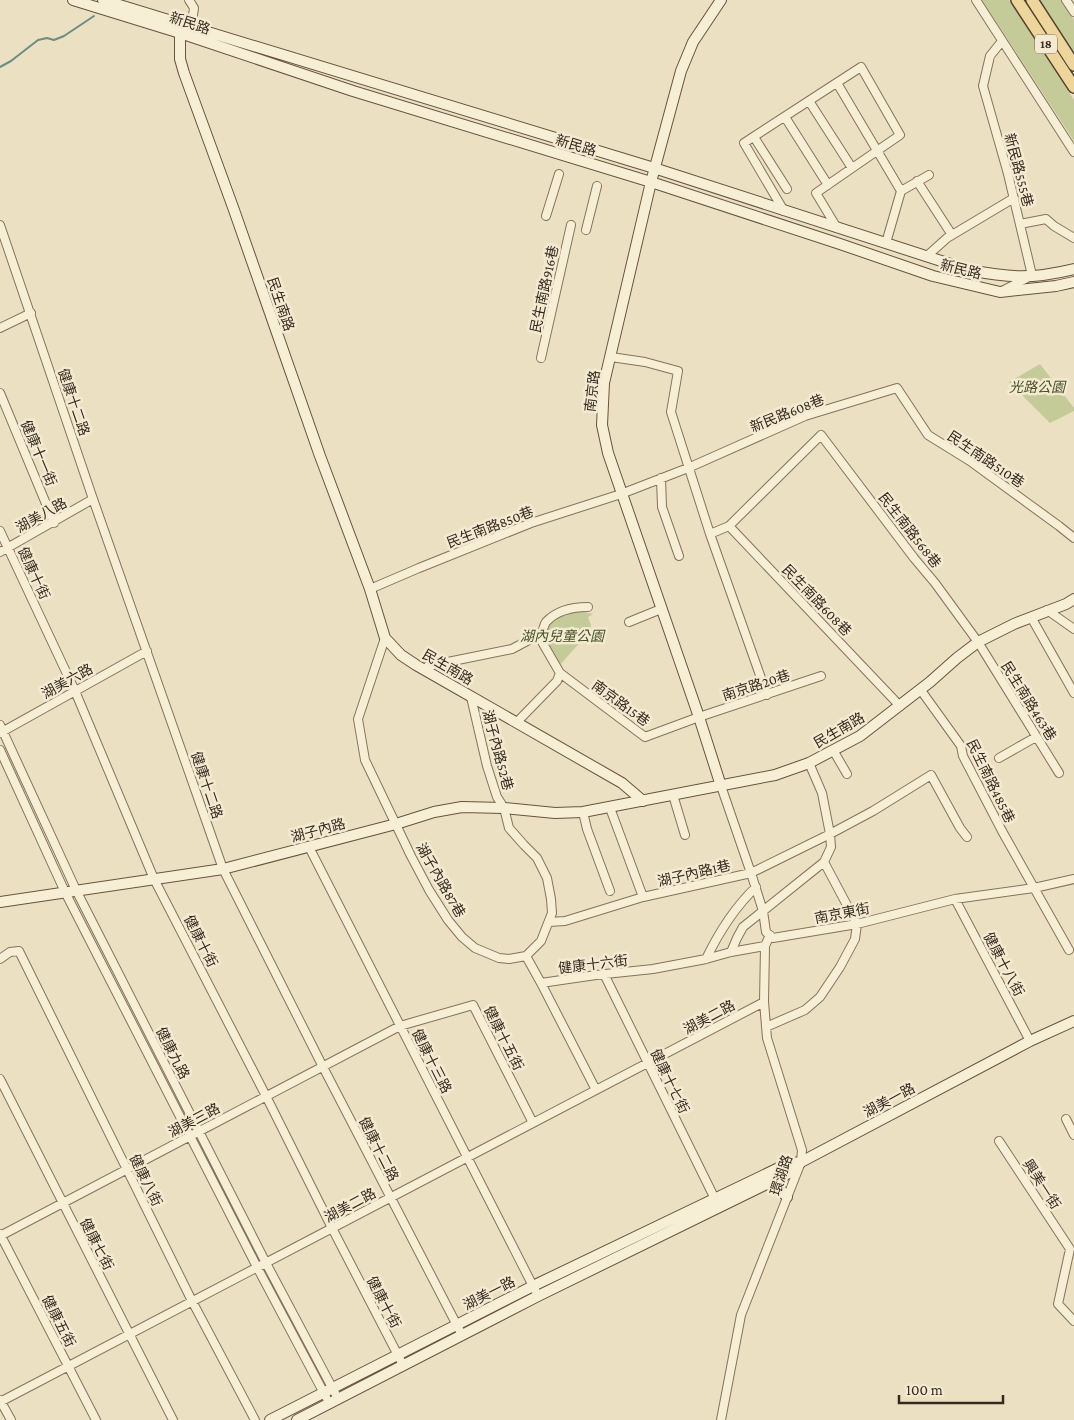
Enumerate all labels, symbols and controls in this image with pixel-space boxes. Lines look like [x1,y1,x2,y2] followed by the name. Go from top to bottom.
[168,9,212,37] street label: 新民路
[1035,34,1057,54] road number: 18
[554,131,598,159] street label: 新民路
[1001,131,1037,209] street label: 新民路555巷
[527,244,561,334] street label: 民生南路916巷
[939,256,983,282] street label: 新民路
[264,275,298,333] street label: 民生南路
[55,366,93,438] street label: 健康十二路
[582,369,602,413] street label: 南京路
[1009,379,1067,395] park label: 光路公園
[748,391,826,435] street label: 新民路608巷
[18,418,60,488] street label: 健康十一街
[945,427,1027,491] street label: 民生南路510巷
[876,489,944,571] street label: 民生南路568巷
[13,494,69,536] street label: 湖美八路
[444,503,536,551] street label: 民生南路850巷
[15,544,53,602] street label: 健康十街
[779,561,855,639] street label: 民生南路608巷
[520,628,606,644] park label: 湖內兒童公園
[420,646,476,688] street label: 民生南路
[998,658,1060,744] street label: 民生南路463巷
[39,660,95,702] street label: 湖美六路
[720,666,792,704] street label: 南京路20巷
[589,677,653,729] street label: 南京路15巷
[480,708,516,792] street label: 湖子內路52巷
[811,709,867,751] street label: 民生南路
[964,737,1018,825] street label: 民生南路485巷
[188,749,226,821] street label: 健康十二路
[289,815,347,845] street label: 湖子內路
[413,840,469,920] street label: 湖子內路87巷
[656,857,732,889] street label: 湖子內路1巷
[813,900,871,926] street label: 南京東街
[181,912,221,970] street label: 健康十街
[981,929,1027,999] street label: 健康十八街
[557,952,629,976] street label: 健康十六街
[681,997,737,1037] street label: 湖美二路
[481,1003,527,1073] street label: 健康十五街
[153,1024,193,1082] street label: 健康九路
[409,1026,455,1096] street label: 健康十三路
[647,1046,693,1116] street label: 健康十七街
[861,1080,917,1120] street label: 湖美一路
[166,1100,222,1140] street label: 湖美三路
[356,1114,402,1184] street label: 健康十二路
[127,1151,165,1209] street label: 健康八街
[767,1153,795,1197] street label: 環湖路
[1020,1156,1064,1212] street label: 興美一街
[322,1185,378,1225] street label: 湖美二路
[77,1215,117,1273] street label: 健康七街
[460,1273,518,1313] street label: 湖美一路
[364,1274,404,1330] street label: 健康十街
[39,1292,79,1350] street label: 健康五街
[899,1372,1003,1404] scale bar
[906,1382,943,1398] text: 100 m

